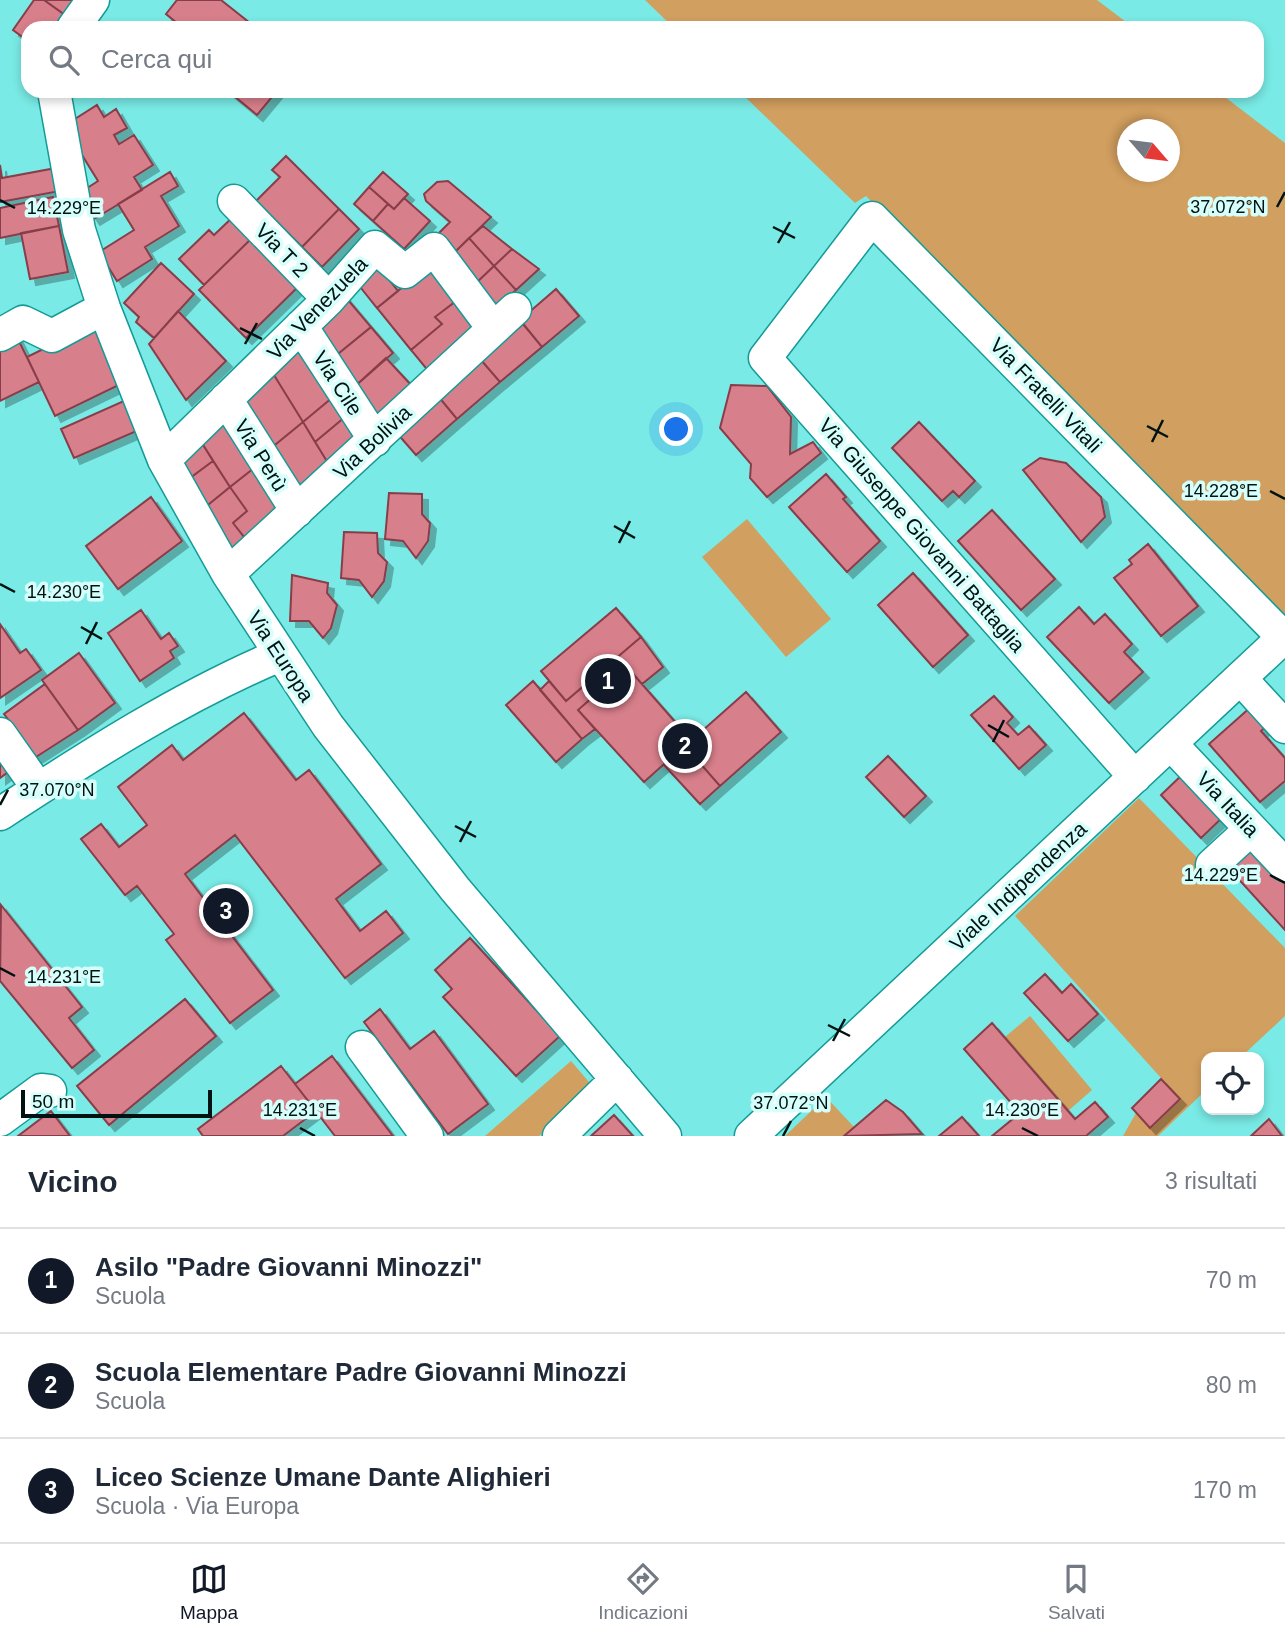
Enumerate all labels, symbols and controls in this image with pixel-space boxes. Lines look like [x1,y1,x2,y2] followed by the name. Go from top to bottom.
[21,21,1264,98] search box
[45,41,83,79] icon: search
[101,44,212,74] text: Cerca qui
[1117,119,1180,182] north arrow
[1190,197,1266,217] text: 37.072°N
[27,198,101,218] text: 14.229°E
[251,218,313,282] street label: Via T 2
[262,252,372,364] street label: Via Venezuela
[986,333,1106,457] street label: Via Fratelli Vitali
[309,347,367,419] street label: Via Cile
[328,400,416,484] street label: Via Bolivia
[659,412,693,446] your location
[814,414,1030,657] street label: Via Giuseppe Giovanni Battaglia
[230,415,292,495] street label: Via Perù
[1184,481,1258,501] text: 14.228°E
[27,582,101,602] text: 14.230°E
[243,606,319,706] street label: Via Europa
[585,655,631,707] pin: 1
[662,720,708,772] pin: 2
[1192,767,1264,841] street label: Via Italia
[19,780,95,800] text: 37.070°N
[945,817,1091,955] street label: Viale Indipendenza
[1184,865,1258,885] text: 14.229°E
[203,885,249,937] pin: 3
[27,967,101,987] text: 14.231°E
[1201,1052,1264,1115] map controls
[1201,1052,1264,1115] button: locate
[21,1087,212,1119] scale bar
[32,1091,74,1112] text: 50 m
[753,1093,829,1113] text: 37.072°N
[263,1100,337,1120] text: 14.231°E
[985,1100,1059,1120] text: 14.230°E
[28,1165,117,1198] text: Vicino
[1165,1168,1257,1194] text: 3 risultati
[95,1252,482,1282] text: Asilo "Padre Giovanni Minozzi"
[45,1267,57,1293] text: 1
[1206,1267,1257,1293] text: 70 m
[95,1283,165,1309] text: Scuola
[95,1357,627,1387] text: Scuola Elementare Padre Giovanni Minozzi
[45,1372,57,1398] text: 2
[1206,1372,1257,1398] text: 80 m
[95,1388,165,1414] text: Scuola
[95,1462,551,1492] text: Liceo Scienze Umane Dante Alighieri
[45,1477,57,1503] text: 3
[1193,1477,1257,1503] text: 170 m
[95,1493,299,1519] text: Scuola · Via Europa
[180,1560,238,1624] tab: Mappa
[598,1560,688,1624] tab: Indicazioni
[1048,1560,1105,1624] tab: Salvati

